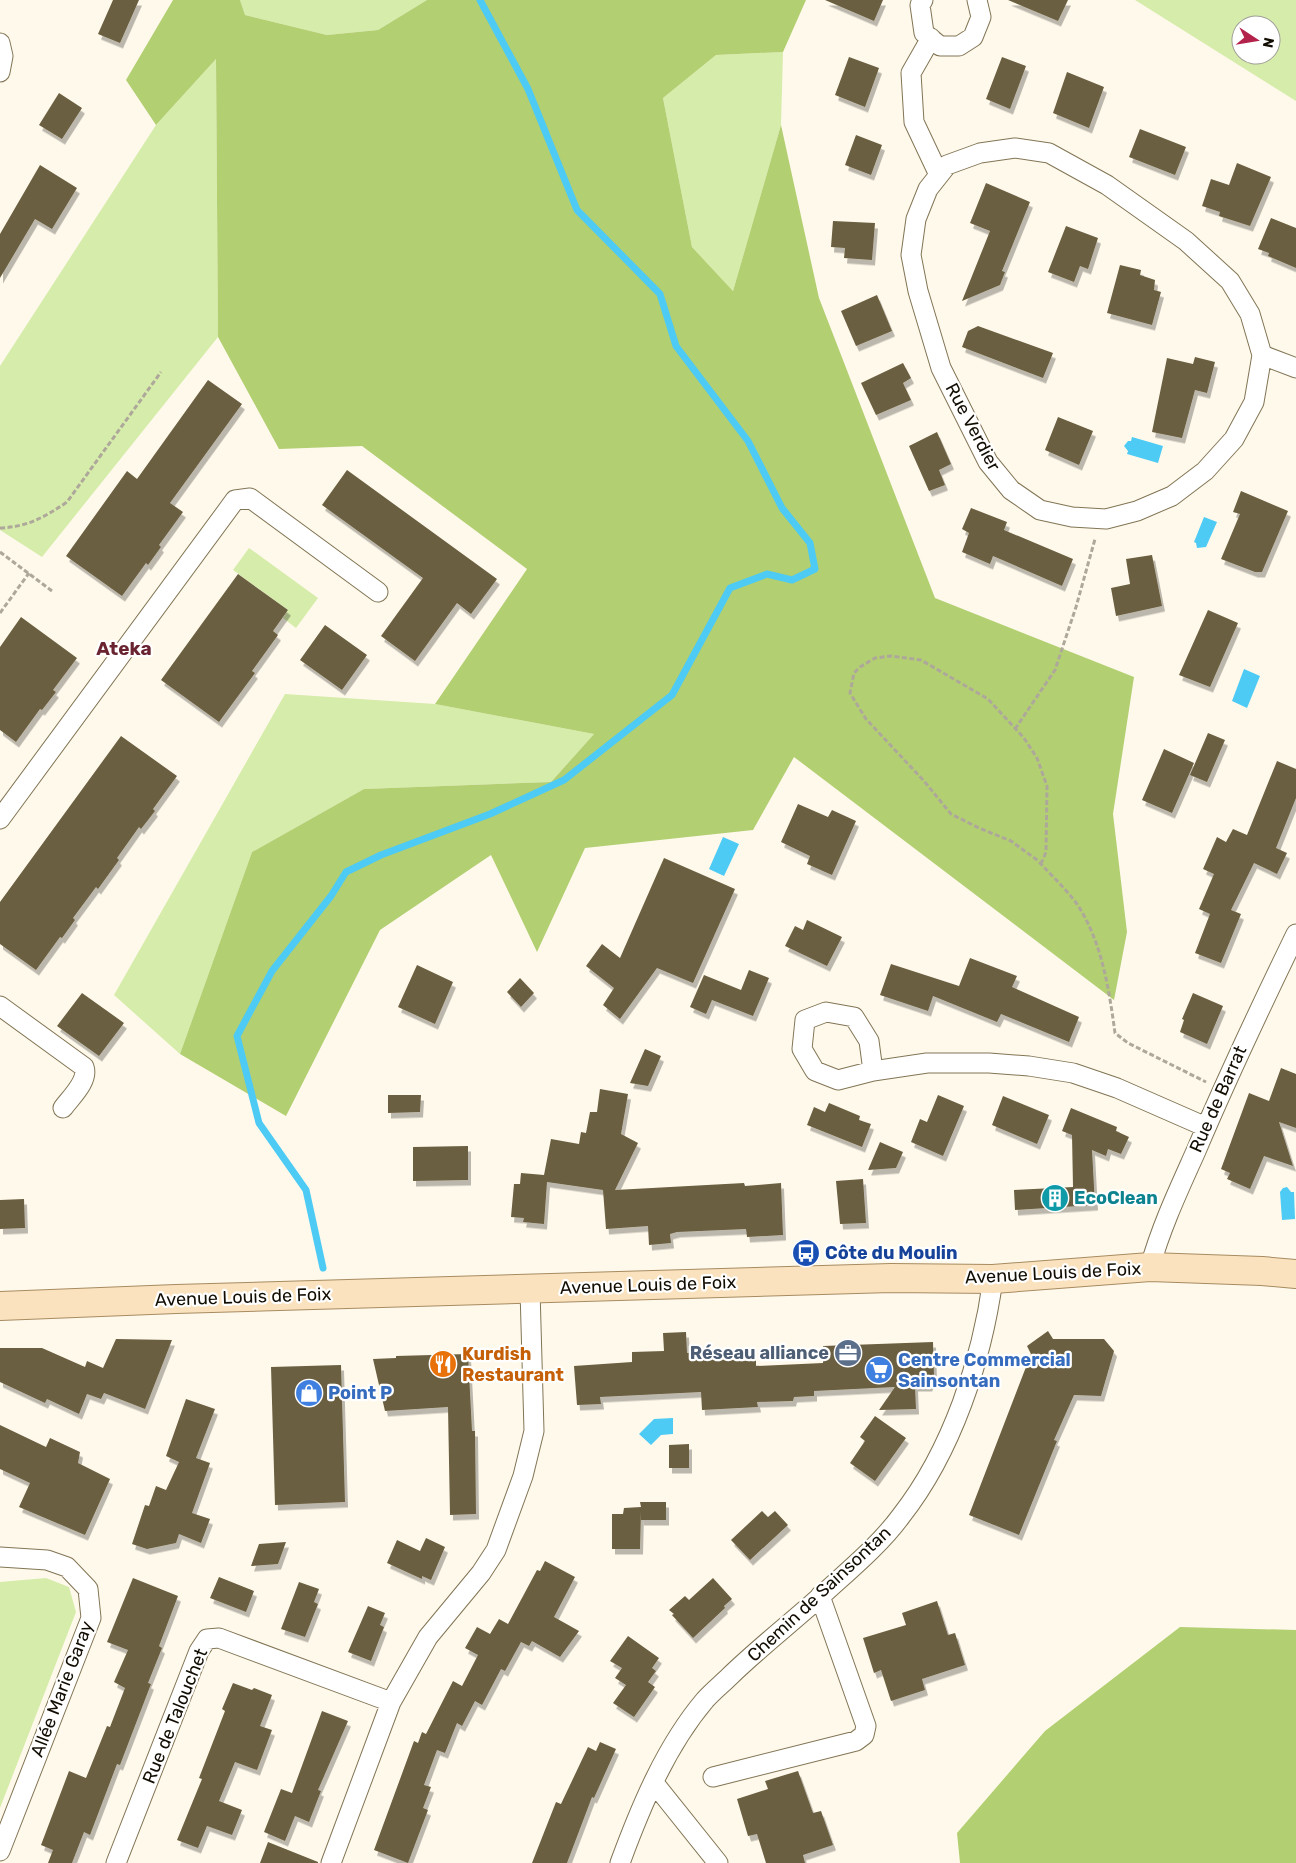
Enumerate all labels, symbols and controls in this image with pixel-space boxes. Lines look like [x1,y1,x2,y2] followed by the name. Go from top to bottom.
[1231,15,1281,65] north arrow
[1259,36,1278,49] text: N
[941,379,1005,475] street label: Rue Verdier
[96,637,152,660] district label: Ateka
[1185,1042,1251,1156] street label: Rue de Barrat
[1040,1183,1070,1213] building icon: EcoClean
[1074,1187,1158,1209] place label: EcoClean
[791,1238,821,1268] bus stop icon: Côte du Moulin
[825,1242,958,1264] place label: Côte du Moulin
[964,1257,1142,1289] street label: Avenue Louis de Foix
[559,1271,737,1299] street label: Avenue Louis de Foix
[154,1283,332,1311] street label: Avenue Louis de Foix
[833,1338,863,1368] office icon: Réseau alliance
[690,1342,829,1364] place label: Réseau alliance
[462,1343,564,1386] place label: Kurdish Restaurant
[428,1349,458,1379] restaurant icon: Kurdish Restaurant
[898,1349,1071,1392] place label: Centre Commercial Sainsontan
[864,1355,894,1385] supermarket icon: Centre Commercial Sainsontan
[294,1378,324,1408] shop icon: Point P
[328,1382,392,1404] place label: Point P
[743,1522,895,1666] street label: Chemin de Sainsontan
[26,1618,98,1760] street label: Allée Marie Garay
[138,1645,212,1787] street label: Rue de Talouchet

